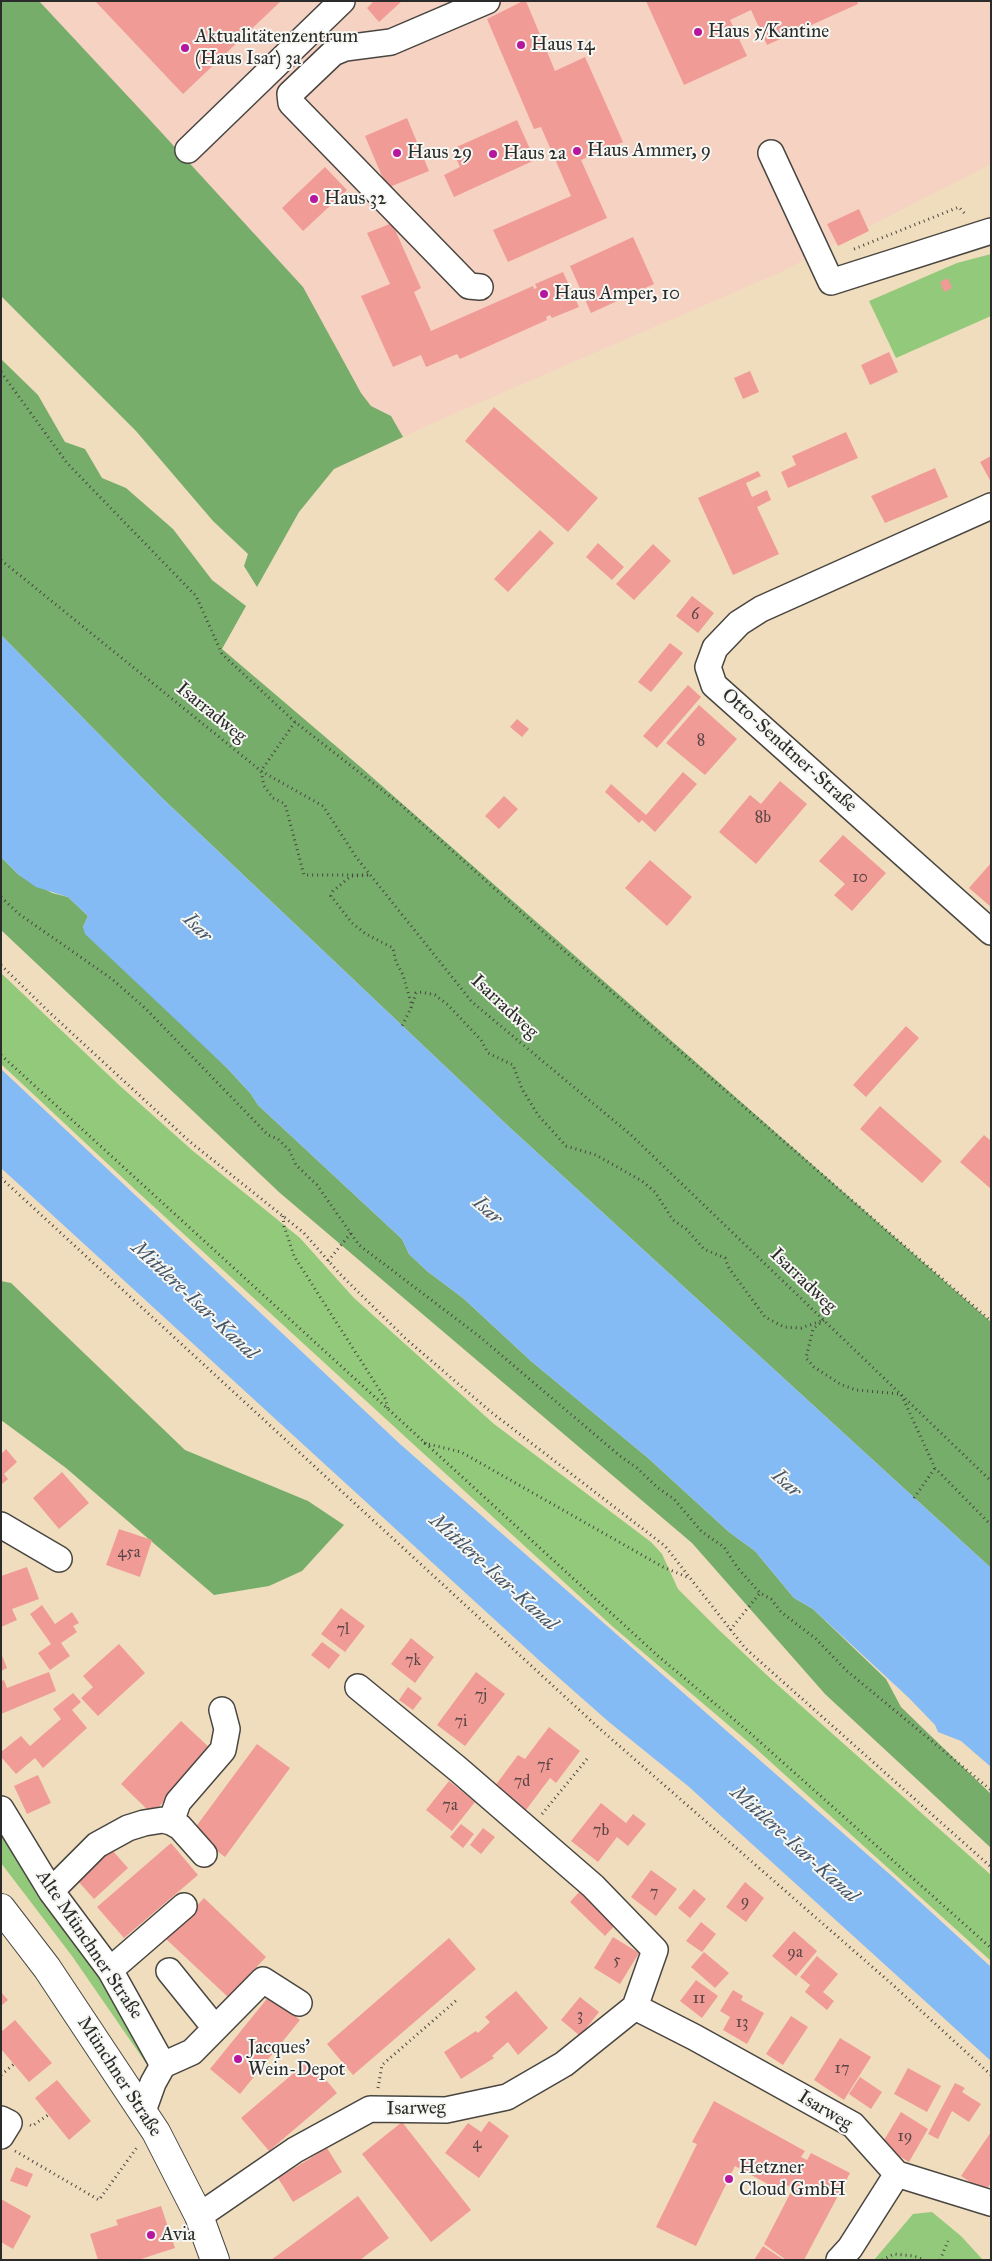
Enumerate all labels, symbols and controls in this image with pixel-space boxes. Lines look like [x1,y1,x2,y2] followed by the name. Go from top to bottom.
[708,21,829,43] place label: Haus 5/Kantine
[195,26,358,70] place label: Aktualitätenzentrum (Haus Isar) 3a
[692,26,704,38] marker: Haus 5/Kantine
[531,34,595,56] place label: Haus 14
[515,39,527,51] marker: Haus 14
[179,42,191,54] marker: Aktualitätenzentrum (Haus Isar) 3a
[587,140,711,162] place label: Haus Ammer, 9
[407,142,472,164] place label: Haus 29
[503,143,566,165] place label: Haus 2a
[571,145,583,157] marker: Haus Ammer, 9
[391,147,403,159] marker: Haus 29
[487,148,499,160] marker: Haus 2a
[324,188,387,210] place label: Haus 32
[308,193,320,205] marker: Haus 32
[554,283,680,305] place label: Haus Amper, 10
[538,288,550,300] marker: Haus Amper, 10
[691,605,699,625] house number: 6
[171,678,251,748] street label: Isarradweg
[717,684,861,818] street label: Otto-Sendtner-Straße
[697,731,705,751] house number: 8
[755,808,771,828] house number: 8b
[852,868,868,888] house number: 10
[177,908,217,948] water label: Isar
[466,970,542,1044] street label: Isarradweg
[467,1192,507,1230] water label: Isar
[126,1237,262,1365] water label: Mittlere-Isar-Kanal
[765,1244,841,1318] street label: Isarradweg
[766,1465,806,1503] water label: Isar
[424,1509,562,1637] water label: Mittlere-Isar-Kanal
[117,1543,141,1563] house number: 45a
[337,1620,349,1640] house number: 7l
[405,1651,421,1671] house number: 7k
[475,1686,487,1706] house number: 7j
[455,1712,467,1732] house number: 7i
[537,1756,551,1776] house number: 7f
[514,1772,530,1792] house number: 7d
[725,1781,863,1909] water label: Mittlere-Isar-Kanal
[442,1796,458,1816] house number: 7a
[593,1821,609,1841] house number: 7b
[31,1866,147,2024] street label: Alte Münchner Straße
[650,1883,658,1903] house number: 7
[741,1892,749,1912] house number: 9
[787,1943,803,1963] house number: 9a
[613,1951,621,1971] house number: 5
[693,1989,705,2009] house number: 11
[577,2006,583,2026] house number: 3
[72,2013,166,2141] street label: Münchner Straße
[736,2013,748,2033] house number: 13
[248,2037,345,2081] place label: Jacques' Wein-Depot
[232,2053,244,2065] marker: Jacques' Wein-Depot
[835,2059,849,2079] house number: 17
[794,2086,856,2136] street label: Isarweg
[386,2097,446,2121] street label: Isarweg
[898,2127,912,2147] house number: 19
[473,2134,481,2154] house number: 4
[739,2157,846,2201] place label: Hetzner Cloud GmbH
[723,2173,735,2185] marker: Hetzner Cloud GmbH
[161,2224,195,2246] place label: Avia
[145,2229,157,2241] marker: Avia

